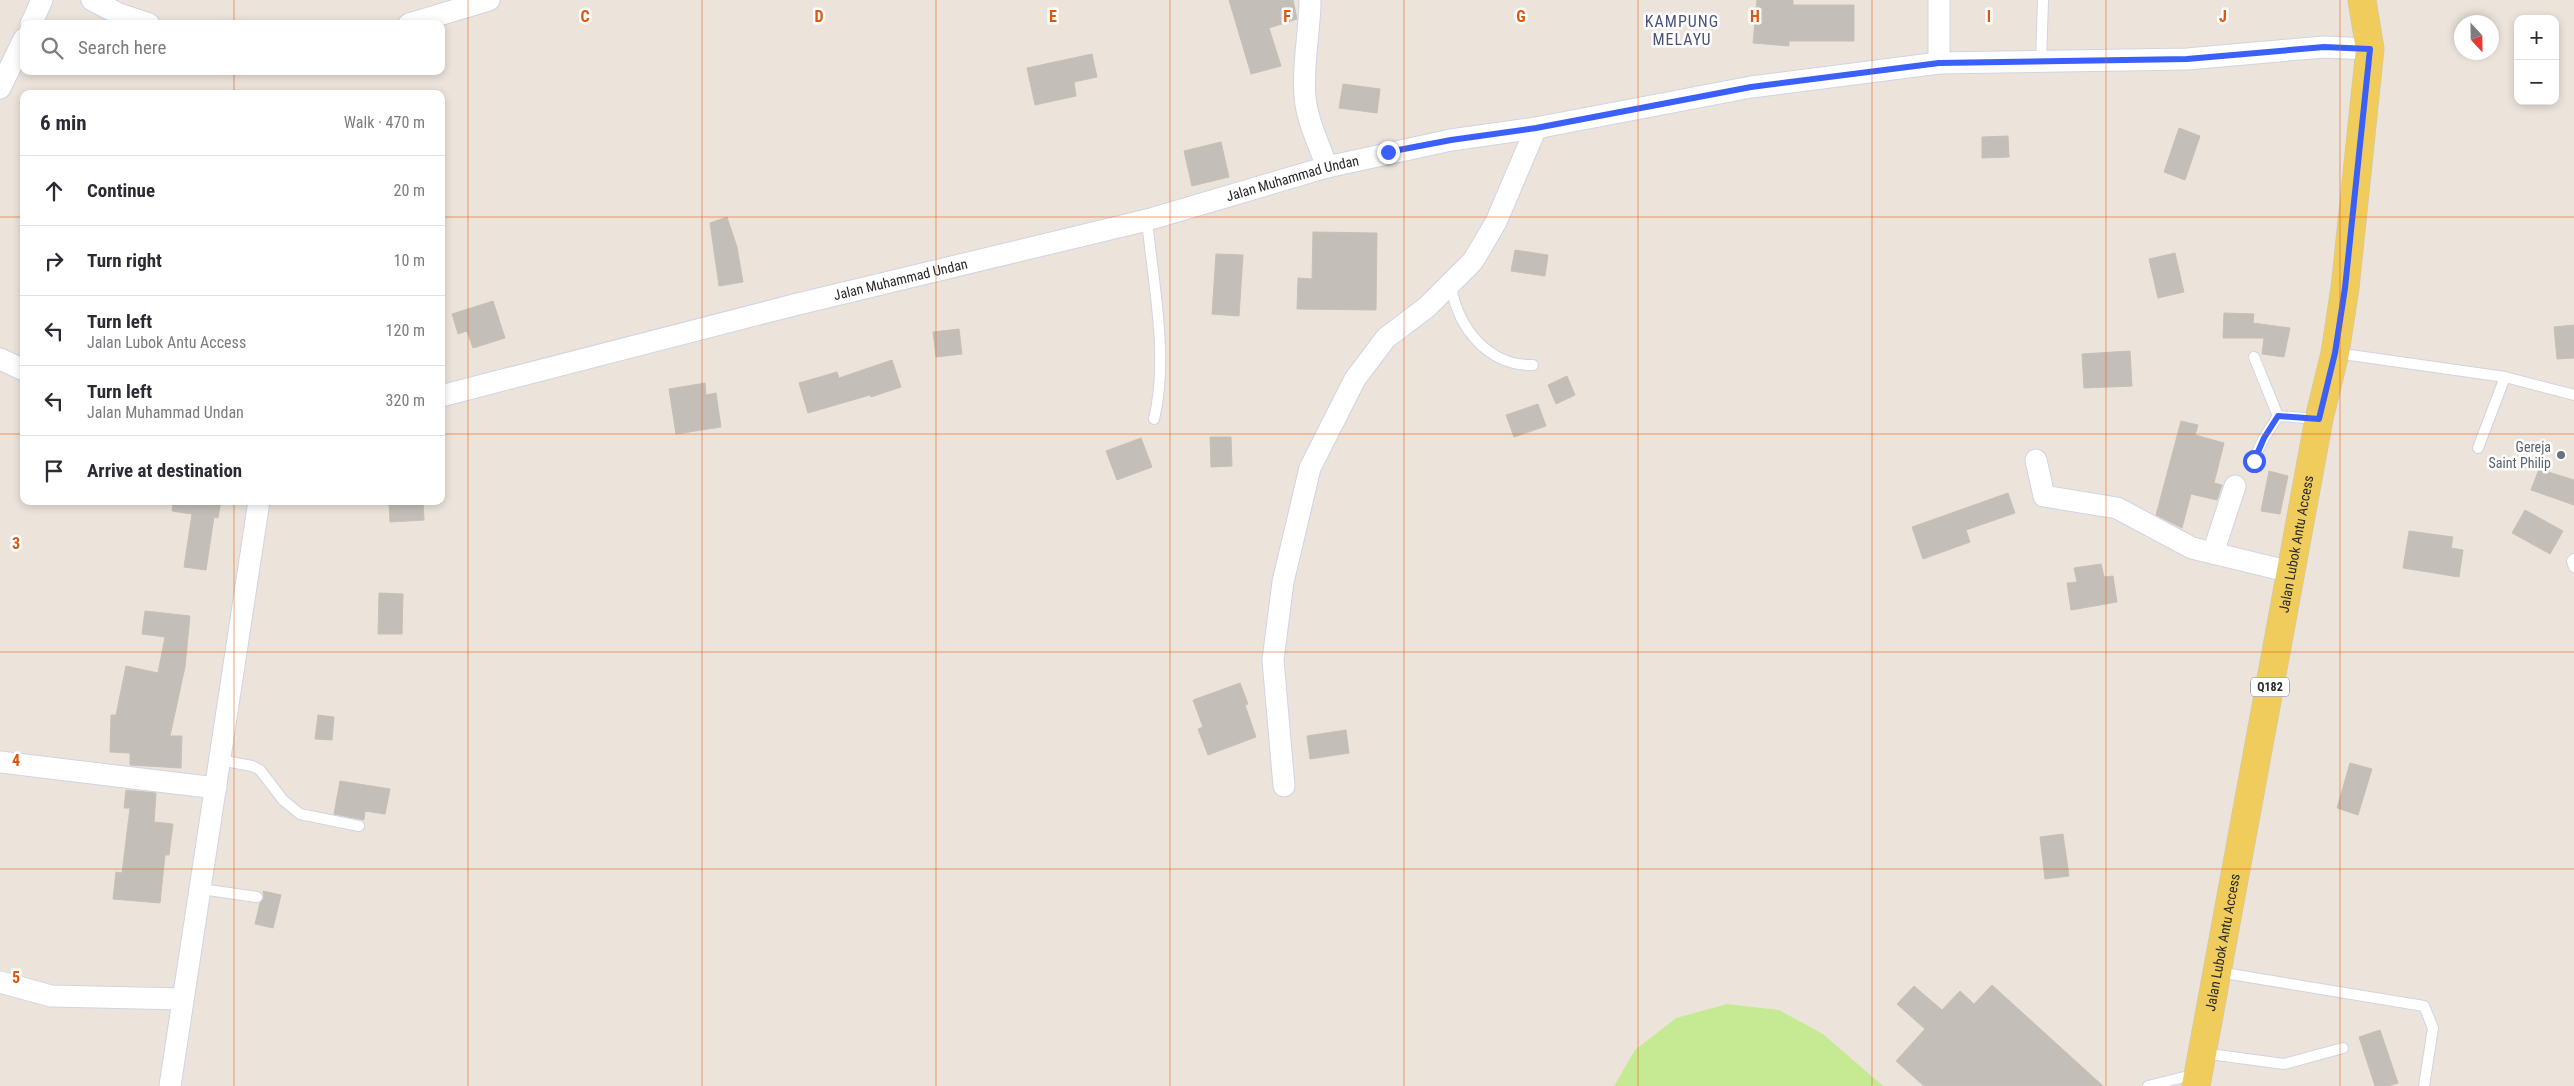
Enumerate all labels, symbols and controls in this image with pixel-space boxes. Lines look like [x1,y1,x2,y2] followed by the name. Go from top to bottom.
[580,7,590,26] text: C
[814,7,824,26] text: D
[1049,7,1057,26] text: E
[1283,7,1291,26] text: F
[1516,7,1526,26] text: G
[1750,7,1760,26] text: H
[1987,7,1991,26] text: I
[2219,7,2227,26] text: J
[1645,12,1719,49] district label: KAMPUNG MELAYU
[2454,15,2499,60] north arrow
[2514,15,2559,105] map controls
[2514,15,2559,60] button: +
[20,20,445,75] search box
[38,34,66,62] icon: search
[78,36,166,59] text: Search here
[2514,60,2559,105] button: −
[40,111,87,135] text: 6 min
[344,113,425,132] text: Walk · 470 m
[1377,141,1400,164] route end
[1224,152,1360,204] street label: Jalan Muhammad Undan
[40,177,68,205] icon: ahead
[87,179,155,202] text: Continue
[393,181,425,200] text: 20 m
[40,247,68,275] icon: right
[87,249,162,272] text: Turn right
[393,251,425,270] text: 10 m
[832,256,969,303] street label: Jalan Muhammad Undan
[87,310,152,333] text: Turn left
[40,317,68,345] icon: left
[386,321,425,340] text: 120 m
[87,333,246,352] text: Jalan Lubok Antu Access
[87,380,152,403] text: Turn left
[40,387,68,415] icon: left
[386,391,425,410] text: 320 m
[87,403,244,422] text: Jalan Muhammad Undan
[2489,439,2551,471] place label: Gereja Saint Philip
[2555,449,2567,461] marker: Gereja Saint Philip
[2243,450,2266,473] route start
[40,457,68,485] icon: arrive
[87,459,242,482] text: Arrive at destination
[2275,474,2316,614] street label: Jalan Lubok Antu Access
[12,534,20,553] text: 3
[2251,678,2289,696] road number: Q182
[12,751,20,770] text: 4
[2202,872,2243,1012] street label: Jalan Lubok Antu Access
[12,968,20,987] text: 5

